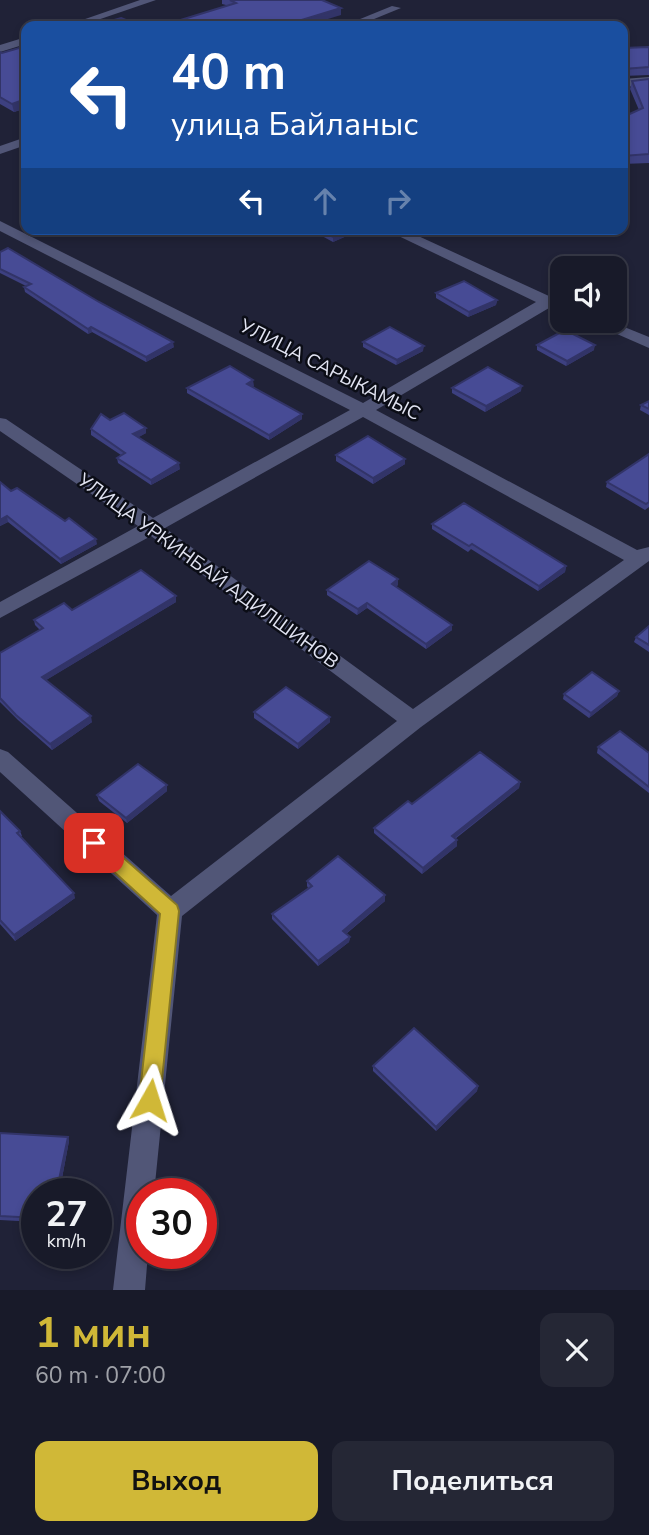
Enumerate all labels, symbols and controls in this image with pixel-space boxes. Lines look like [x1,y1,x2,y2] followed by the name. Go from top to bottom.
[171,39,286,106] text: 40 m
[56,49,147,140] icon: left
[171,103,418,146] text: улица Байланыс
[233,182,271,220] icon: left
[306,182,344,220] icon: ahead
[379,182,417,220] icon: right
[550,256,627,333] map controls
[550,256,627,333] button: sound
[234,313,425,427] street label: УЛИЦА САРЫКАМЫС
[71,467,344,675] street label: УЛИЦА УРКИНБАЙ АДИЛШИНОВ
[64,813,124,873] pin
[75,824,113,862] icon: arrive
[113,1063,187,1137] position arrow
[126,1178,217,1269] speed limit sign: 30
[45,1191,88,1238] text: 27
[47,1229,86,1253] text: km/h
[35,1305,151,1362] text: 1 мин
[540,1313,614,1387] button: close
[35,1360,166,1391] text: 60 m · 07:00
[35,1441,318,1521] button: Выход
[332,1441,614,1521] button: Поделиться

